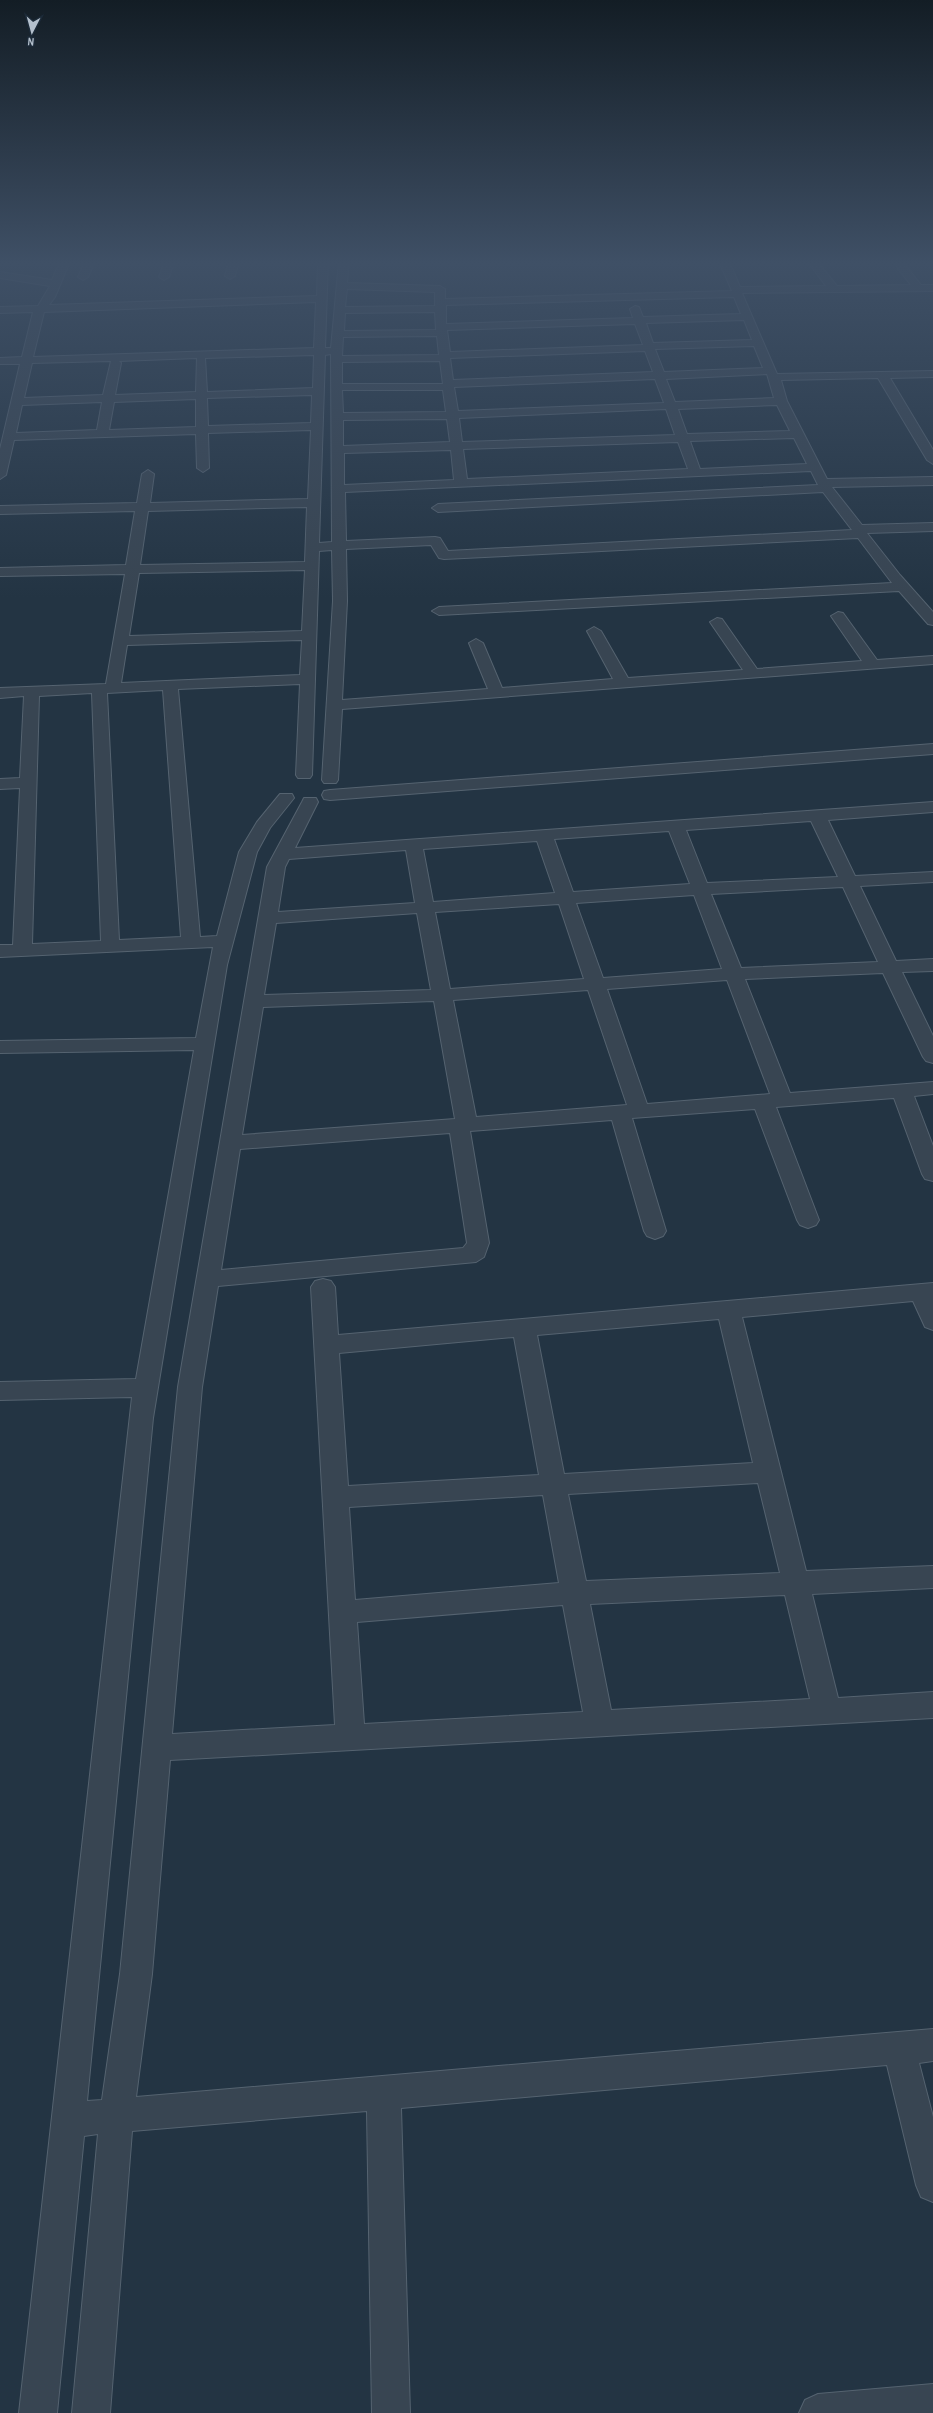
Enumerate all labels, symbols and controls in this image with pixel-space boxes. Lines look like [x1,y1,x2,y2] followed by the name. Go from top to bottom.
[12,12,52,52] north arrow
[27,35,35,49] text: N

